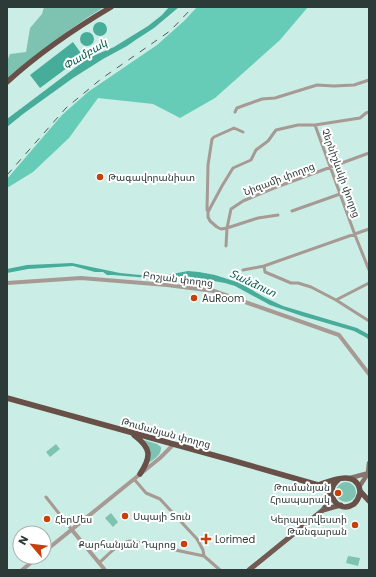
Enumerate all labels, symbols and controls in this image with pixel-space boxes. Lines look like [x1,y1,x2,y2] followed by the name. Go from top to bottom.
[60,34,110,73] water label: Փամբակ
[318,126,364,220] street label: Չերնիշևսկի փողոց
[241,159,317,199] street label: Նիզամի փողոց
[108,170,195,185] place label: Թագավորանիստ
[95,172,105,182] marker: Թագավորանիստ
[227,265,280,301] water label: Տանձուտ
[142,267,214,291] street label: Բոշյան փողոց
[202,291,244,306] place label: AuRoom
[189,293,199,303] marker: AuRoom
[120,414,212,452] street label: Թումանյան փողոց
[270,480,330,507] place label: Թումանյան Հրապարակ
[333,488,343,498] marker: Թումանյան Հրապարակ
[133,509,191,524] place label: Սպայի Տուն
[120,511,130,521] marker: Սպայի Տուն
[55,512,92,527] place label: ՀերՄես
[270,512,347,539] place label: Կերպարվեստի Թանգարան
[42,514,52,524] marker: ՀերՄես
[350,520,360,530] marker: Կերպարվեստի Թանգարան
[12,525,52,565] north arrow
[215,532,255,547] place label: Lorimed
[14,533,32,548] text: N
[200,533,212,545] marker: Lorimed
[79,537,176,552] place label: Քարհանյան Դպրոց
[179,539,189,549] marker: Քարհանյան Դպրոց

